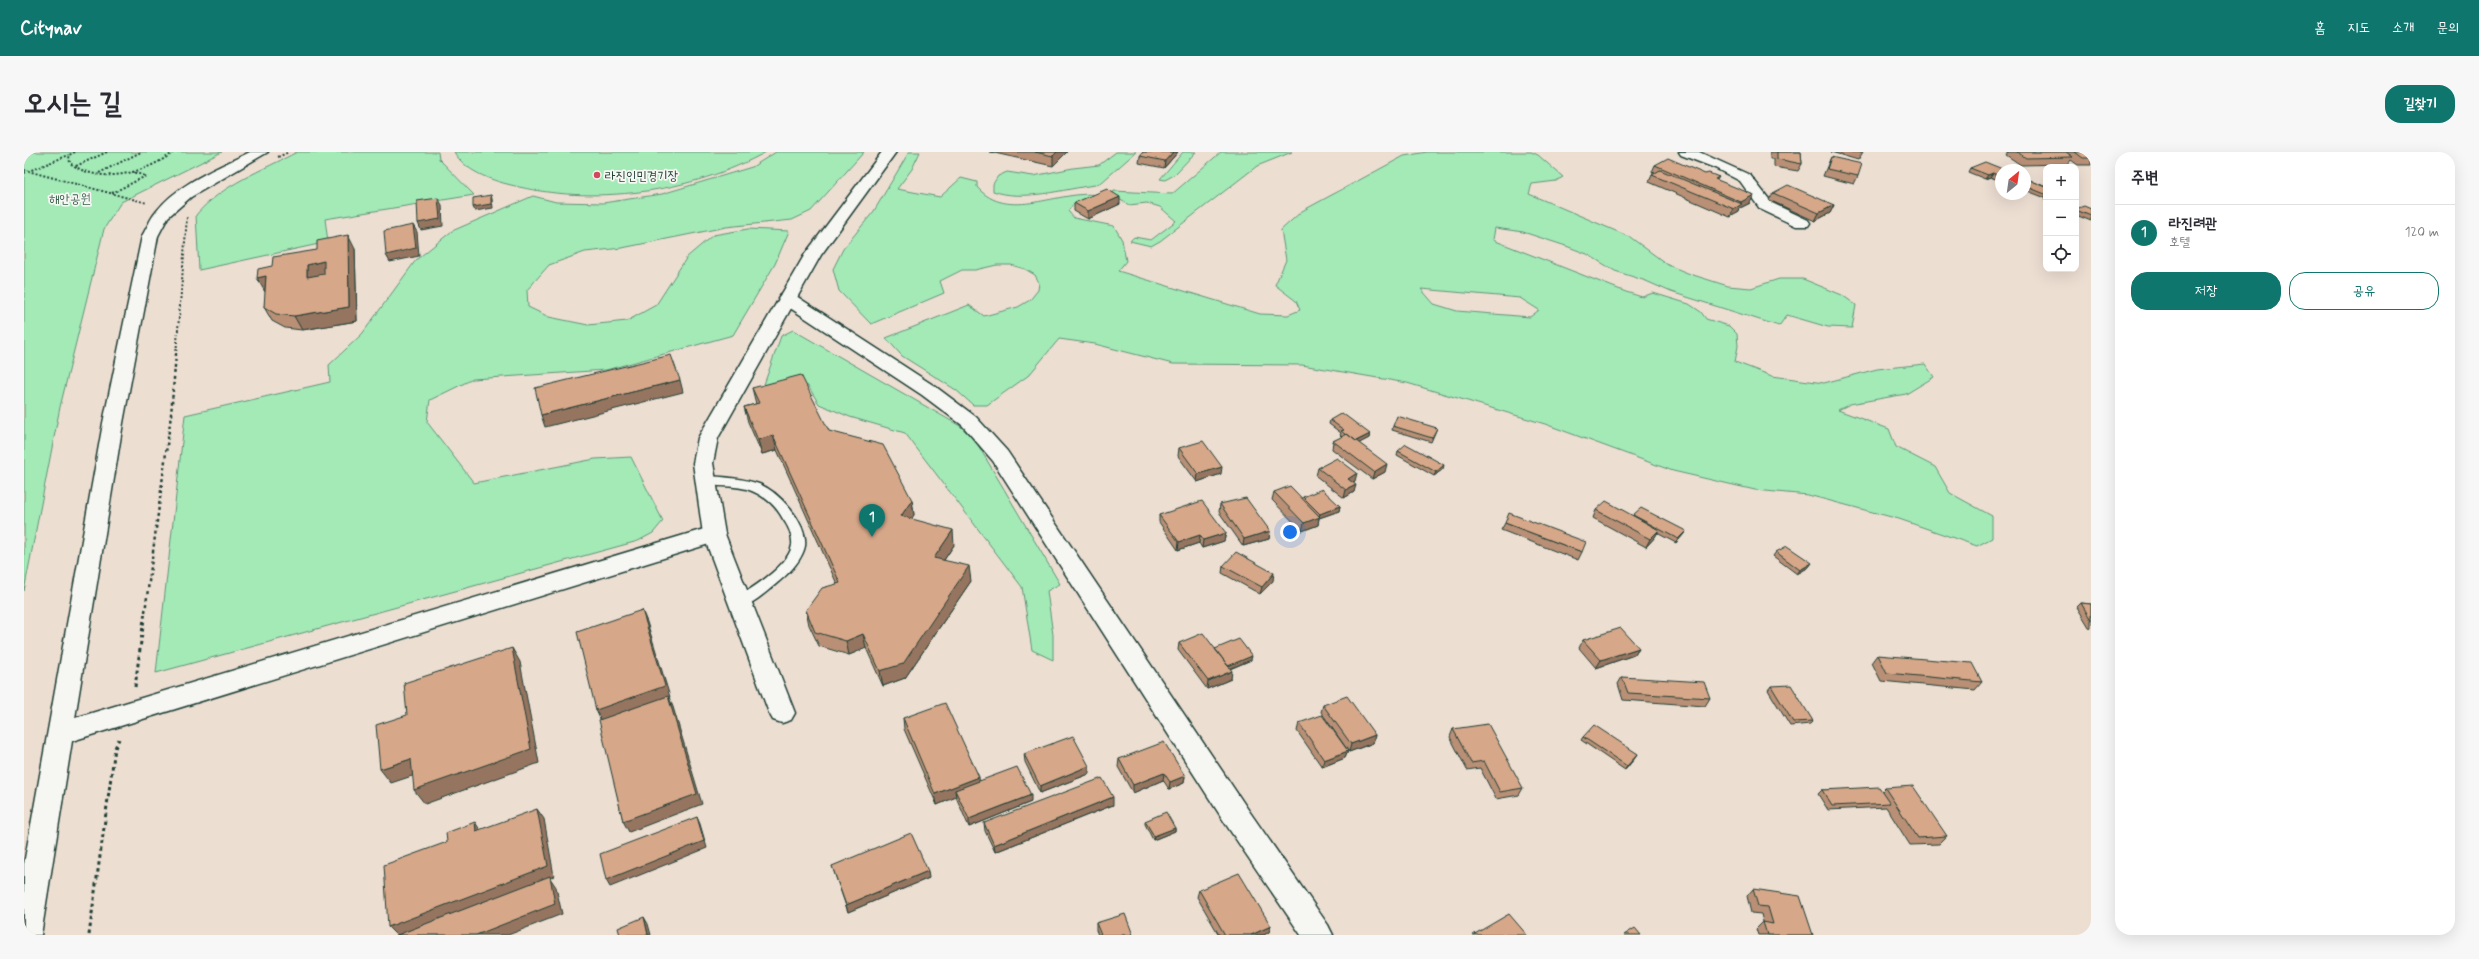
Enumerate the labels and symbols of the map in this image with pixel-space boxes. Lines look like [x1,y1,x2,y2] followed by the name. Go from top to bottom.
[1995,164,2031,200] north arrow
[605,168,678,185] place label: 라진인민경기장
[592,170,602,180] marker: 라진인민경기장
[49,191,91,208] park label: 해안공원
[859,504,885,537] pin: 1
[1280,522,1300,542] your location

